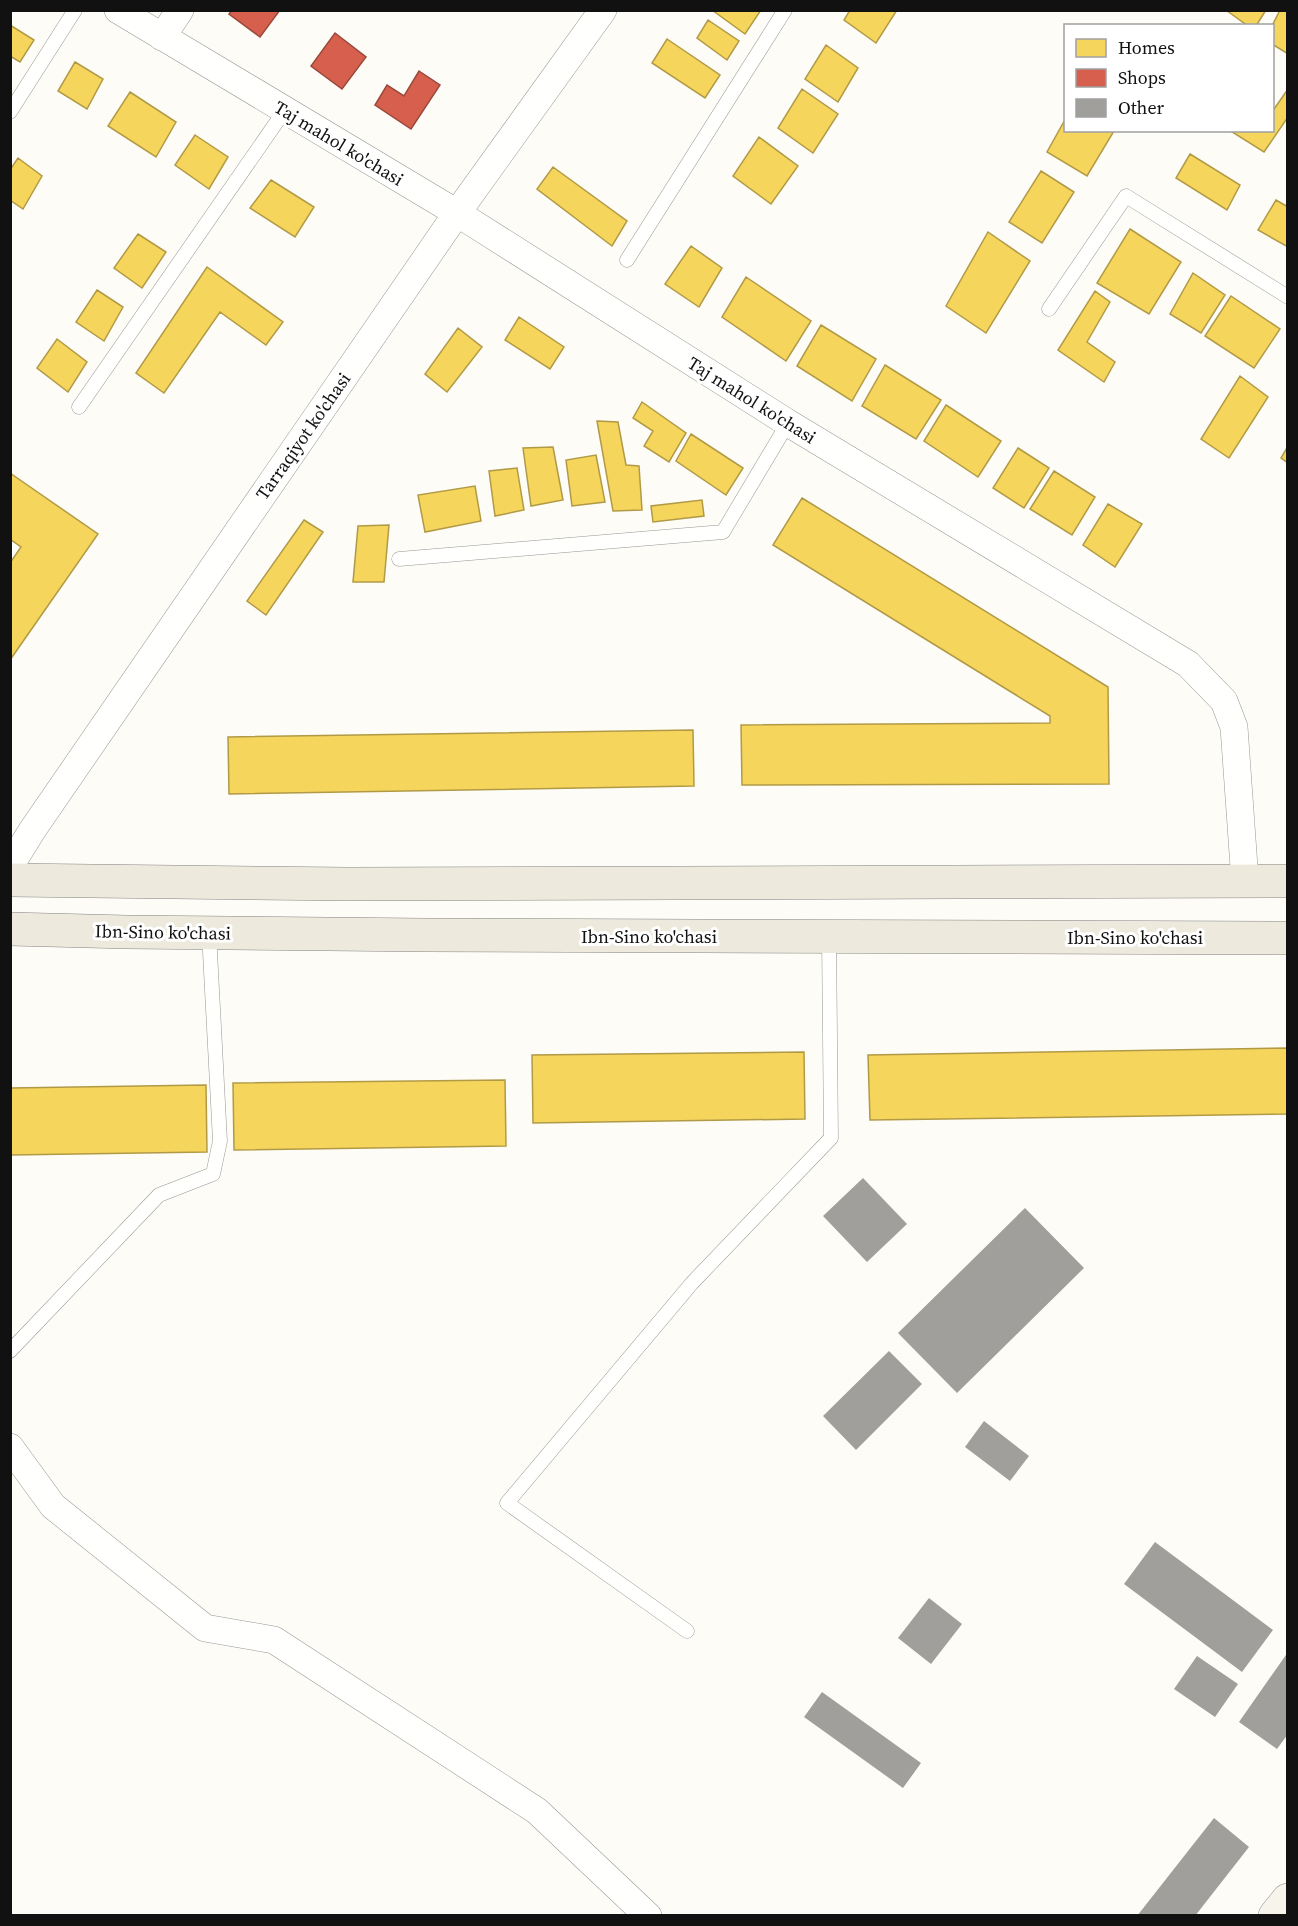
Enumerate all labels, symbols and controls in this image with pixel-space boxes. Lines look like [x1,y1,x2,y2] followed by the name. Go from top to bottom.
[1064,24,1274,132] legend
[1118,35,1175,60] text: Homes
[1118,65,1166,90] text: Shops
[270,94,408,192] street label: Taj mahol ko'chasi
[1118,95,1165,120] text: Other
[683,350,821,450] street label: Taj mahol ko'chasi
[250,367,356,505] street label: Tarraqiyot ko'chasi
[95,918,231,946] street label: Ibn-Sino ko'chasi
[581,924,717,949] street label: Ibn-Sino ko'chasi
[1067,925,1203,950] street label: Ibn-Sino ko'chasi

